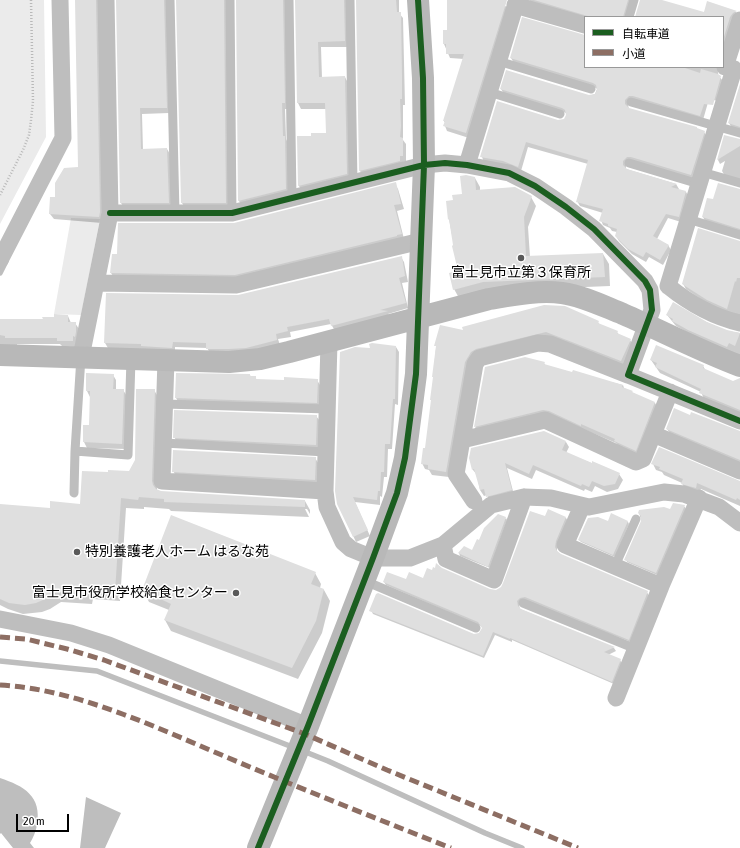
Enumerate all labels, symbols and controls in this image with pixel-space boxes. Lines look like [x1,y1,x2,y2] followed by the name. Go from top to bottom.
[584,16,724,68] legend
[622,27,670,41] text: 自転車道
[622,47,646,61] text: 小道
[516,253,526,263] marker: 富士見市立第３保育所
[451,265,591,281] place label: 富士見市立第３保育所
[85,544,269,560] place label: 特別養護老人ホーム はるな苑
[72,547,82,557] marker: 特別養護老人ホーム はるな苑
[32,585,228,601] place label: 富士見市役所学校給食センター
[231,588,241,598] marker: 富士見市役所学校給食センター
[18,806,71,832] scale bar
[23,814,45,828] text: 20 m

